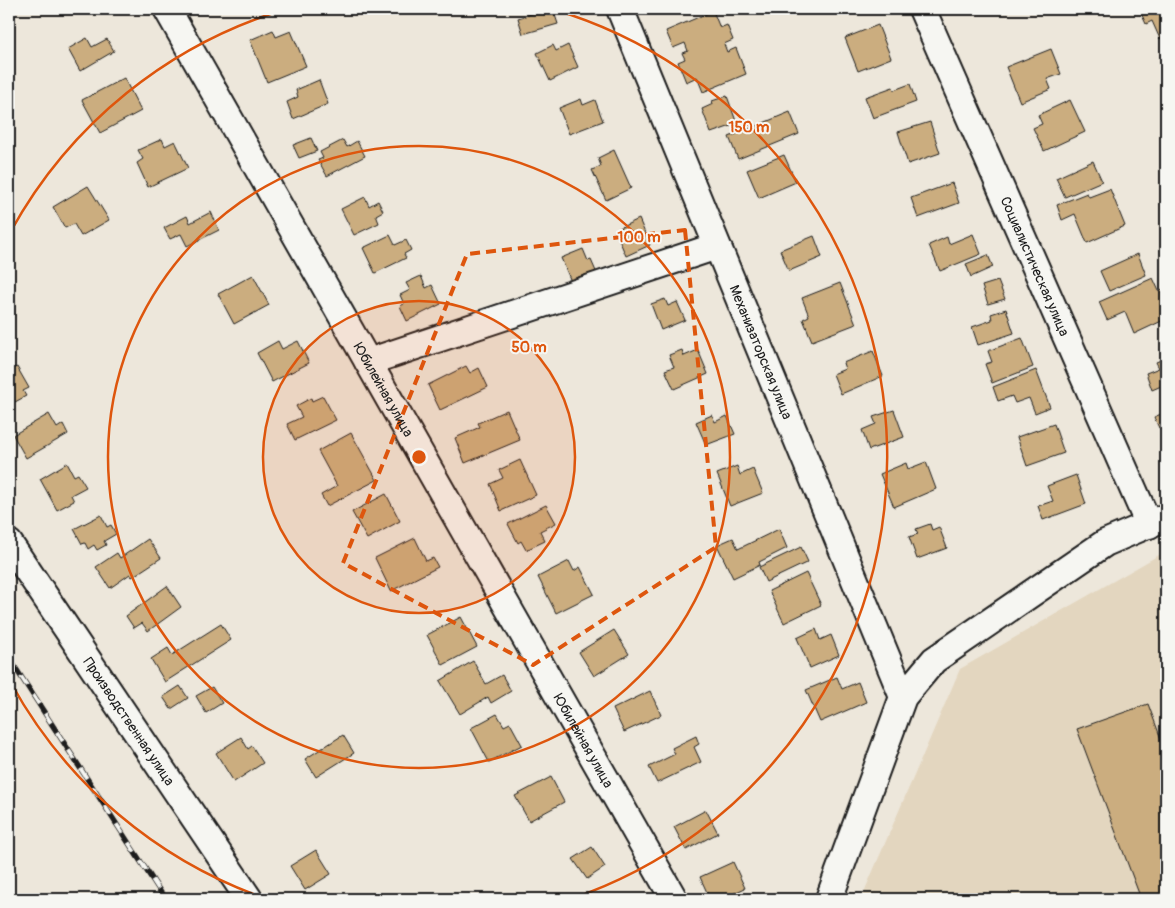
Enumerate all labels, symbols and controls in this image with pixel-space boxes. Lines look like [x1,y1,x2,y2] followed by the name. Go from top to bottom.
[729,118,769,137] text: 150 m
[997,194,1073,339] street label: Социалистическая улица
[618,228,660,247] text: 100 m
[726,283,796,422] street label: Механизаторская улица
[512,338,546,357] text: 50 m
[350,340,417,440] street label: Юбилейная улица
[410,448,428,466] centre of rings
[79,654,178,789] street label: Производственная улица
[550,691,617,791] street label: Юбилейная улица

